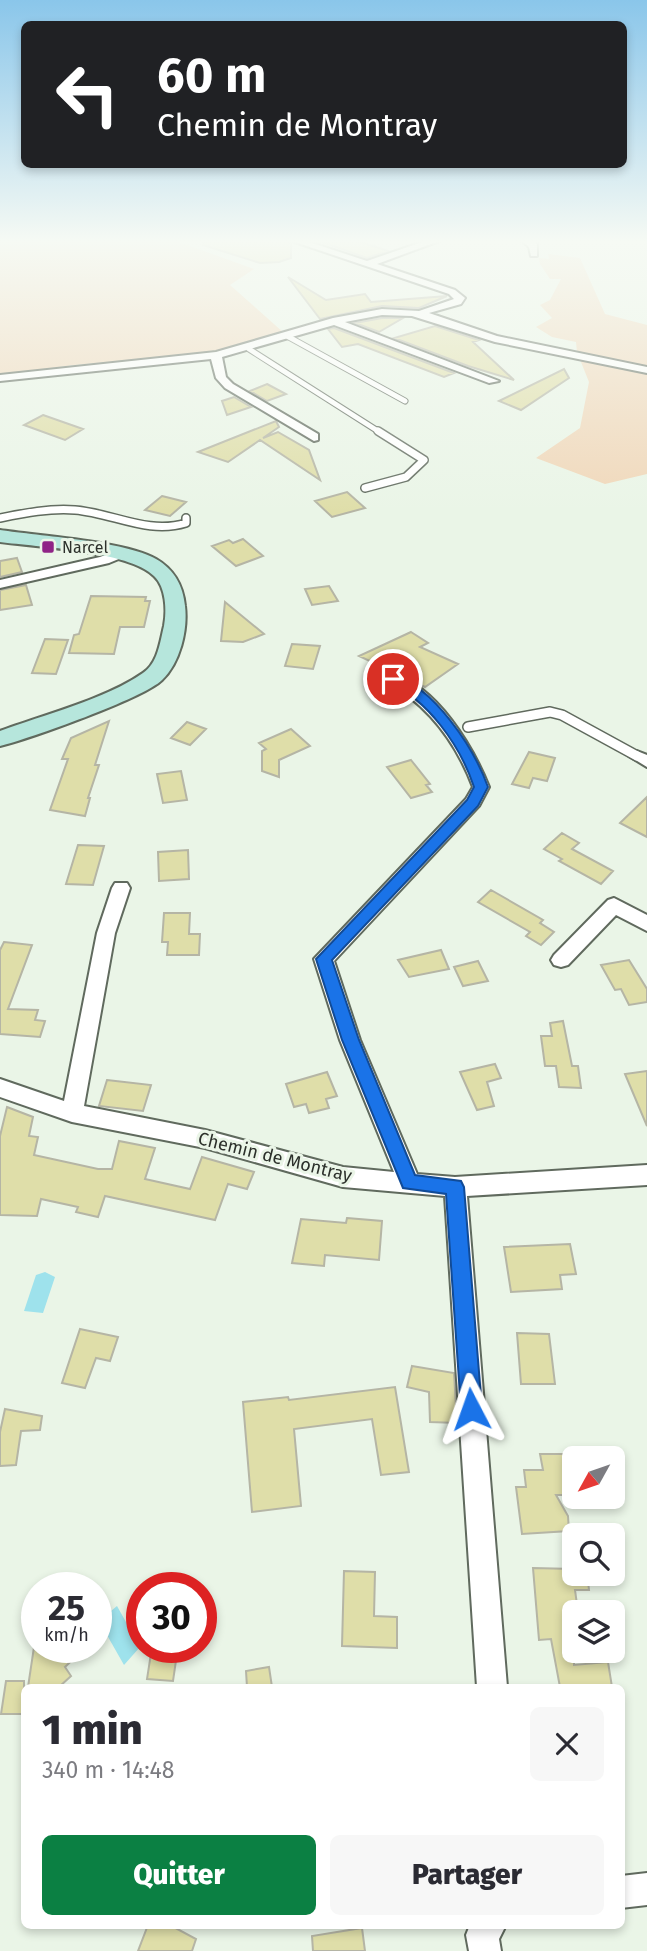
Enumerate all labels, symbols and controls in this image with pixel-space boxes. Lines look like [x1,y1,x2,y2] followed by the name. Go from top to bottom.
[157,46,266,105] text: 60 m
[42,49,133,140] icon: left
[157,106,437,144] text: Chemin de Montray
[62,538,108,557] place label: Narcel
[40,539,56,555] marker: Narcel
[363,649,423,709] pin
[374,660,412,698] icon: arrive
[196,1127,354,1187] street label: Chemin de Montray
[434,1372,508,1446] position arrow
[562,1446,625,1508] north arrow
[562,1446,625,1663] map controls
[562,1523,625,1586] button: search
[126,1572,217,1663] speed limit sign: 30
[48,1587,85,1629] text: 25
[562,1600,625,1663] button: layers
[44,1624,89,1646] text: km/h
[42,1705,143,1755] text: 1 min
[530,1707,604,1781] button: close
[42,1756,174,1784] text: 340 m · 14:48
[42,1835,316,1915] button: Quitter
[330,1835,604,1915] button: Partager

